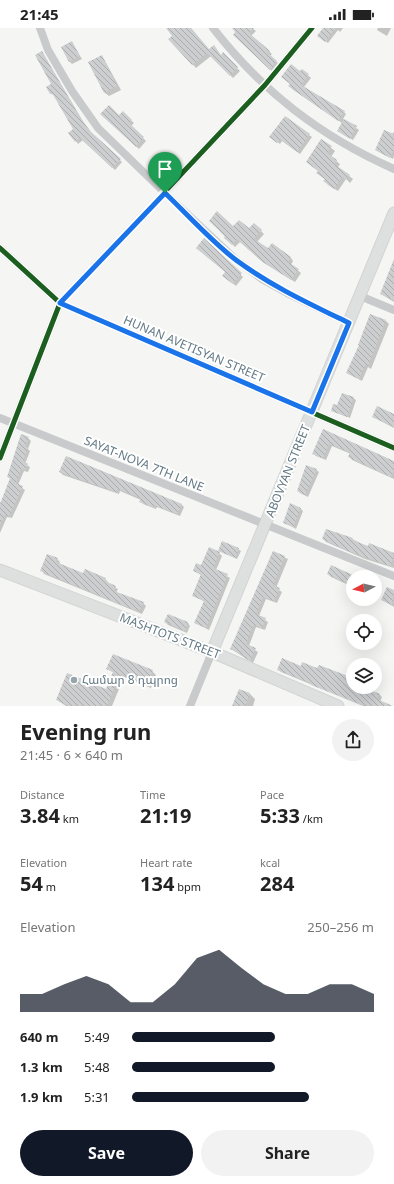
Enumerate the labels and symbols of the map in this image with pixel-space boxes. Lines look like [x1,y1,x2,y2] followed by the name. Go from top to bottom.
[148,152,182,193] pin
[121,311,268,386] street label: HUNAN AVETISYAN STREET
[261,422,314,520] street label: ABOVYAN STREET
[82,432,207,495] street label: SAYAT-NOVA 7TH LANE
[346,570,382,606] north arrow
[117,608,223,663] street label: MASHTOTS STREET
[82,671,178,688] place label: Համար 8 դպրոց
[69,675,79,685] marker: Համար 8 դպրոց

